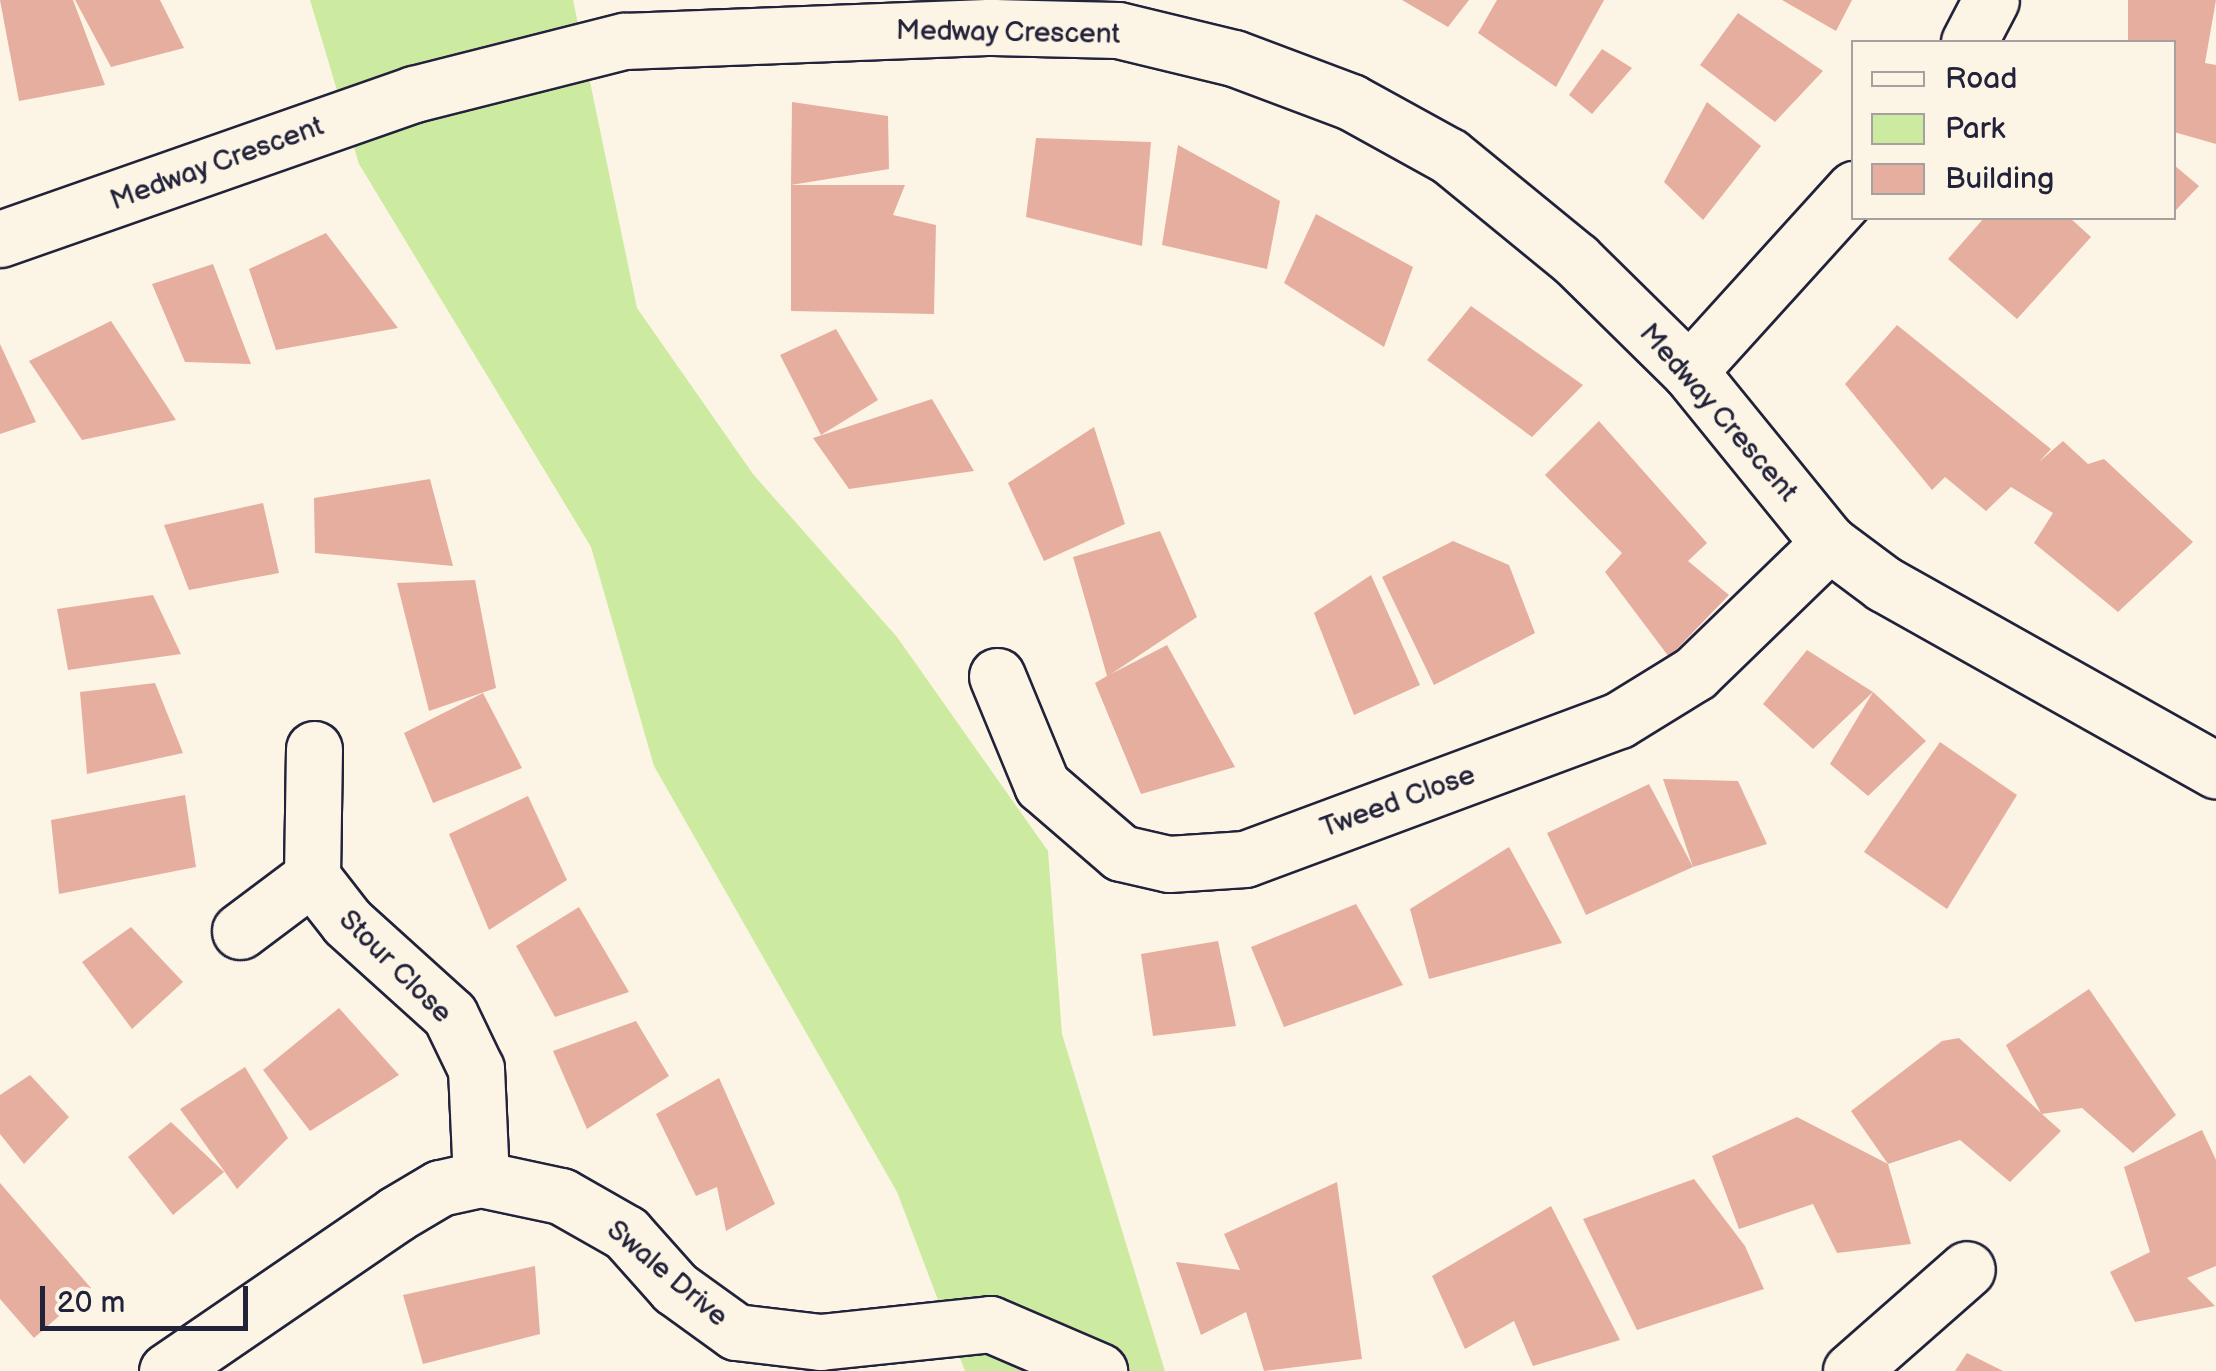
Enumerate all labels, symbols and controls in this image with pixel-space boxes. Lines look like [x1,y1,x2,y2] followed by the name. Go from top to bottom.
[895,14,1121,52] street label: Medway Crescent
[1851,40,2176,220] legend
[1945,61,2018,97] text: Road
[105,110,329,218] street label: Medway Crescent
[1945,111,2005,147] text: Park
[1945,161,2054,197] text: Building
[1631,317,1805,509] street label: Medway Crescent
[1316,758,1480,846] street label: Tweed Close
[332,904,458,1030] street label: Stour Close
[600,1214,734,1334] street label: Swale Drive
[45,1266,252,1328] scale bar
[57,1285,125,1321] text: 20 m

